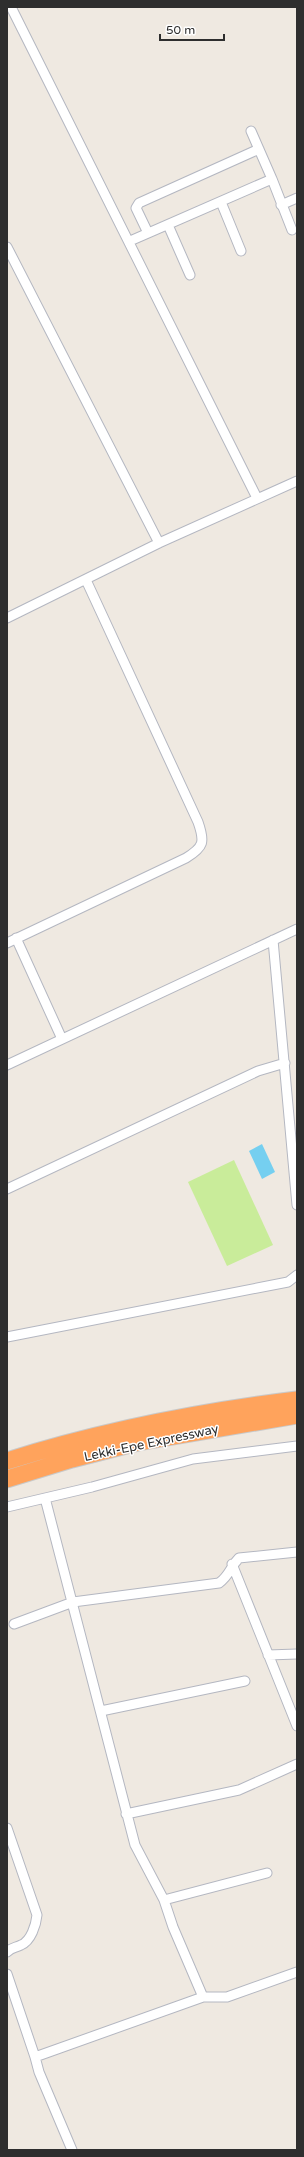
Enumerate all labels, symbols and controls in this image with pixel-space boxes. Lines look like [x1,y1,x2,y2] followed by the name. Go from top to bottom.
[160,16,224,42] scale bar
[166,23,195,37] text: 50 m
[82,1421,220,1465] street label: Lekki-Epe Expressway

